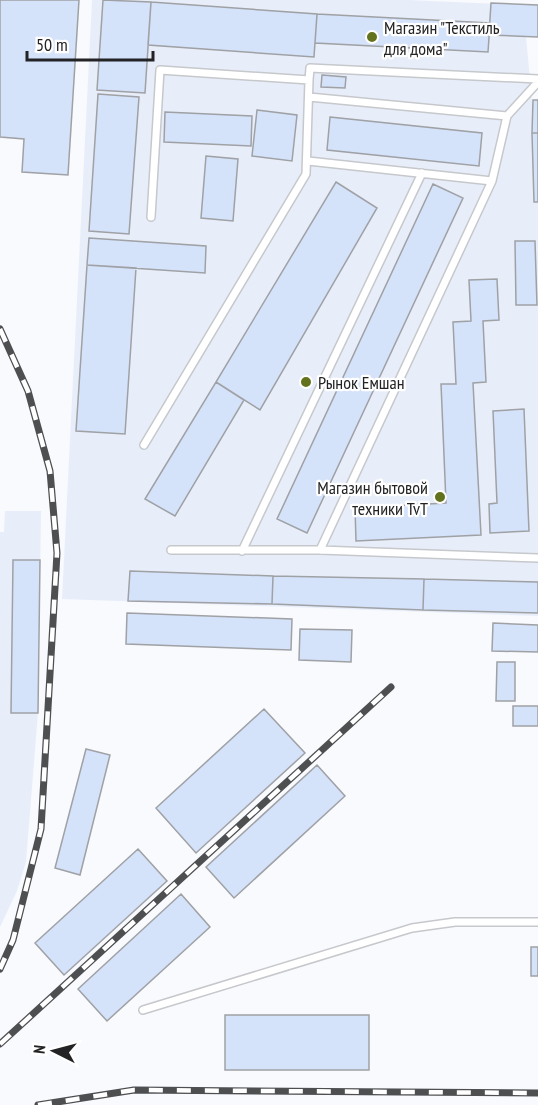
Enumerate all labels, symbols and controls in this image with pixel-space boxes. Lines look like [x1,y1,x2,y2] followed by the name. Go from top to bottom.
[384,16,500,60] place label: Магазин "Текстиль для дома"
[27,24,153,62] scale bar
[365,30,379,44] marker: Магазин "Текстиль для дома"
[36,33,68,56] text: 50 m
[318,371,405,394] place label: Рынок Емшан
[299,375,313,389] marker: Рынок Емшан
[317,476,428,520] place label: Магазин бытовой техники TvT
[433,490,447,504] marker: Магазин бытовой техники TvT
[24,1021,84,1081] north arrow
[29,1044,49,1055] text: N

